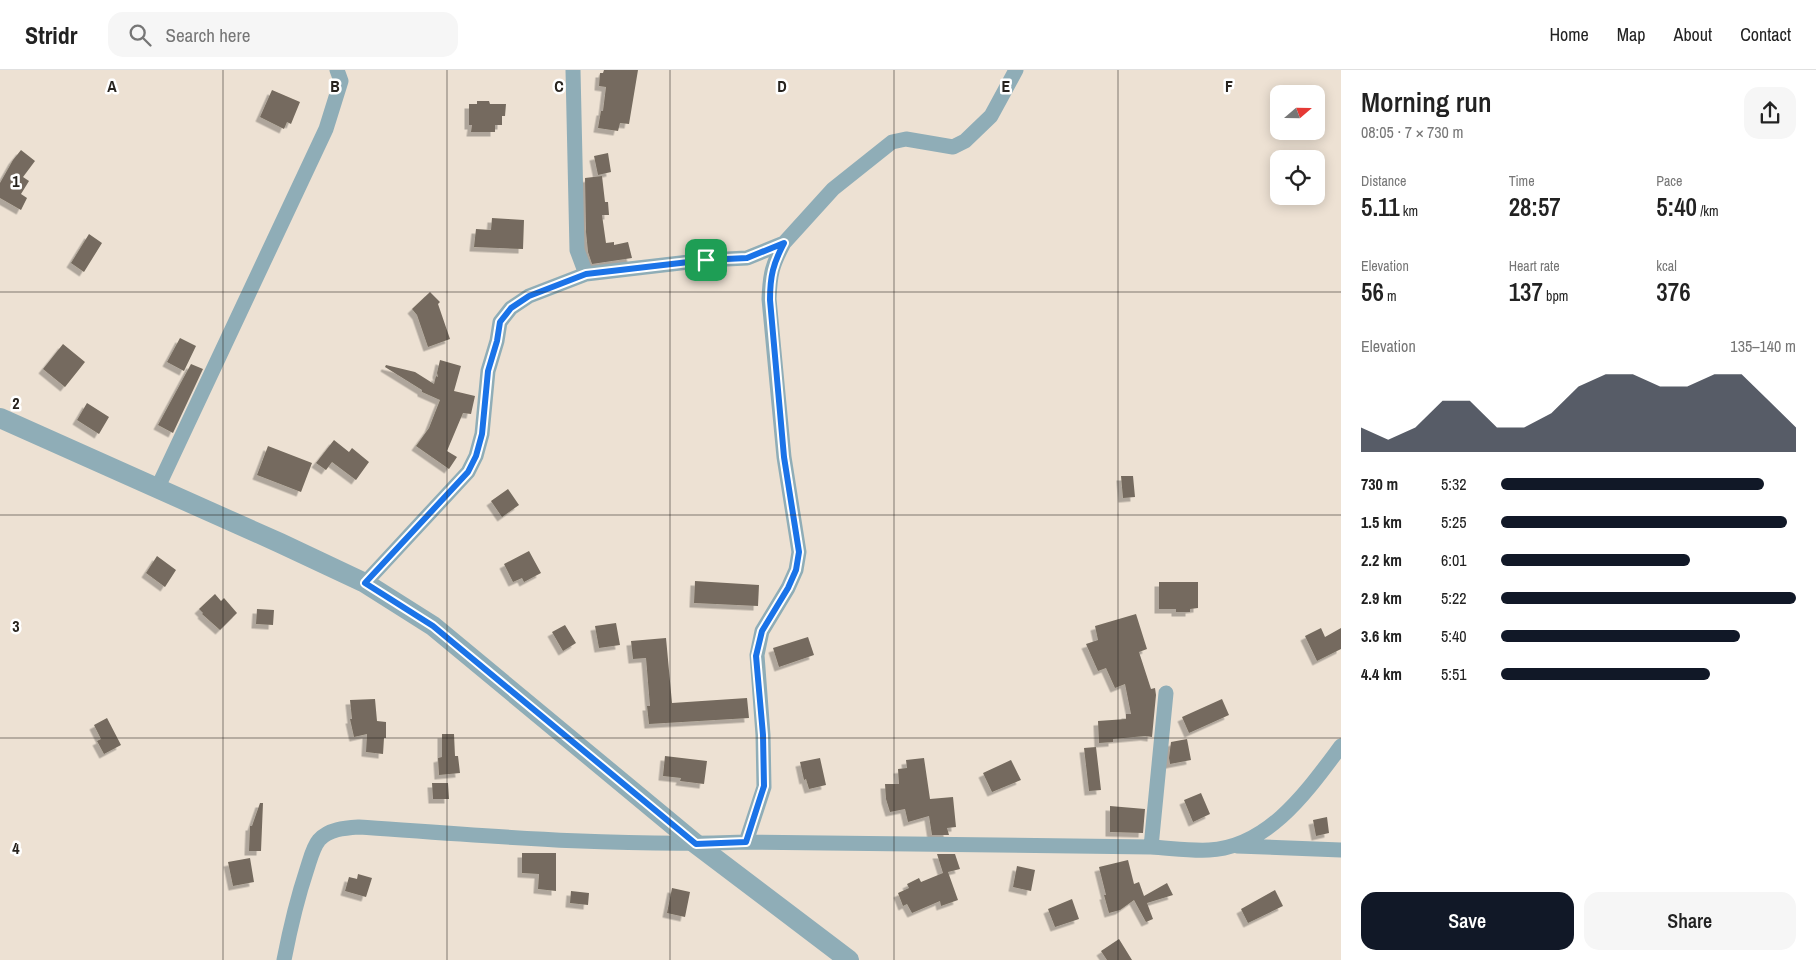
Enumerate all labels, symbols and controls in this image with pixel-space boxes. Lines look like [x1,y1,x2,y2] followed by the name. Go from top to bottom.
[108,12,458,57] search box
[25,19,78,51] text: Stridr
[126,21,154,49] icon: search
[166,22,250,48] text: Search here
[1549,22,1589,47] text: Home
[1617,22,1646,47] text: Map
[1674,22,1712,47] text: About
[1740,22,1791,47] text: Contact
[107,75,117,97] text: A
[330,75,340,97] text: B
[554,75,564,97] text: C
[777,75,787,97] text: D
[1002,75,1011,97] text: E
[1225,75,1233,97] text: F
[1361,83,1492,121] text: Morning run
[1270,85,1325,140] north arrow
[1270,85,1325,205] map controls
[1744,87,1796,139] button: share
[1361,121,1464,143] text: 08:05 · 7 × 730 m
[1270,150,1325,205] button: locate
[12,170,20,192] text: 1
[1361,172,1406,190] text: Distance
[1509,172,1535,190] text: Time
[1656,172,1683,190] text: Pace
[1361,190,1400,224] text: 5.11
[1509,190,1561,224] text: 28:57
[1656,190,1697,224] text: 5:40
[1400,202,1418,220] text: km
[1697,202,1719,220] text: /km
[685,239,727,281] pin
[692,246,720,274] icon: arrive
[1361,257,1409,275] text: Elevation
[1509,257,1560,275] text: Heart rate
[1656,257,1677,275] text: kcal
[1361,275,1384,309] text: 56
[1509,275,1543,309] text: 137
[1656,275,1691,309] text: 376
[1384,287,1397,305] text: m
[1543,287,1568,305] text: bpm
[1361,335,1416,357] text: Elevation
[1730,335,1796,357] text: 135–140 m
[12,392,20,414] text: 2
[1361,473,1398,495] text: 730 m
[1441,473,1467,495] text: 5:32
[1361,511,1402,533] text: 1.5 km
[1441,511,1467,533] text: 5:25
[1361,549,1402,571] text: 2.2 km
[1441,549,1467,571] text: 6:01
[1361,587,1402,609] text: 2.9 km
[1441,587,1467,609] text: 5:22
[12,615,20,637] text: 3
[1361,625,1402,647] text: 3.6 km
[1441,625,1467,647] text: 5:40
[1361,663,1402,685] text: 4.4 km
[1441,663,1467,685] text: 5:51
[12,837,20,859] text: 4
[1361,892,1574,950] button: Save
[1584,892,1796,950] button: Share

